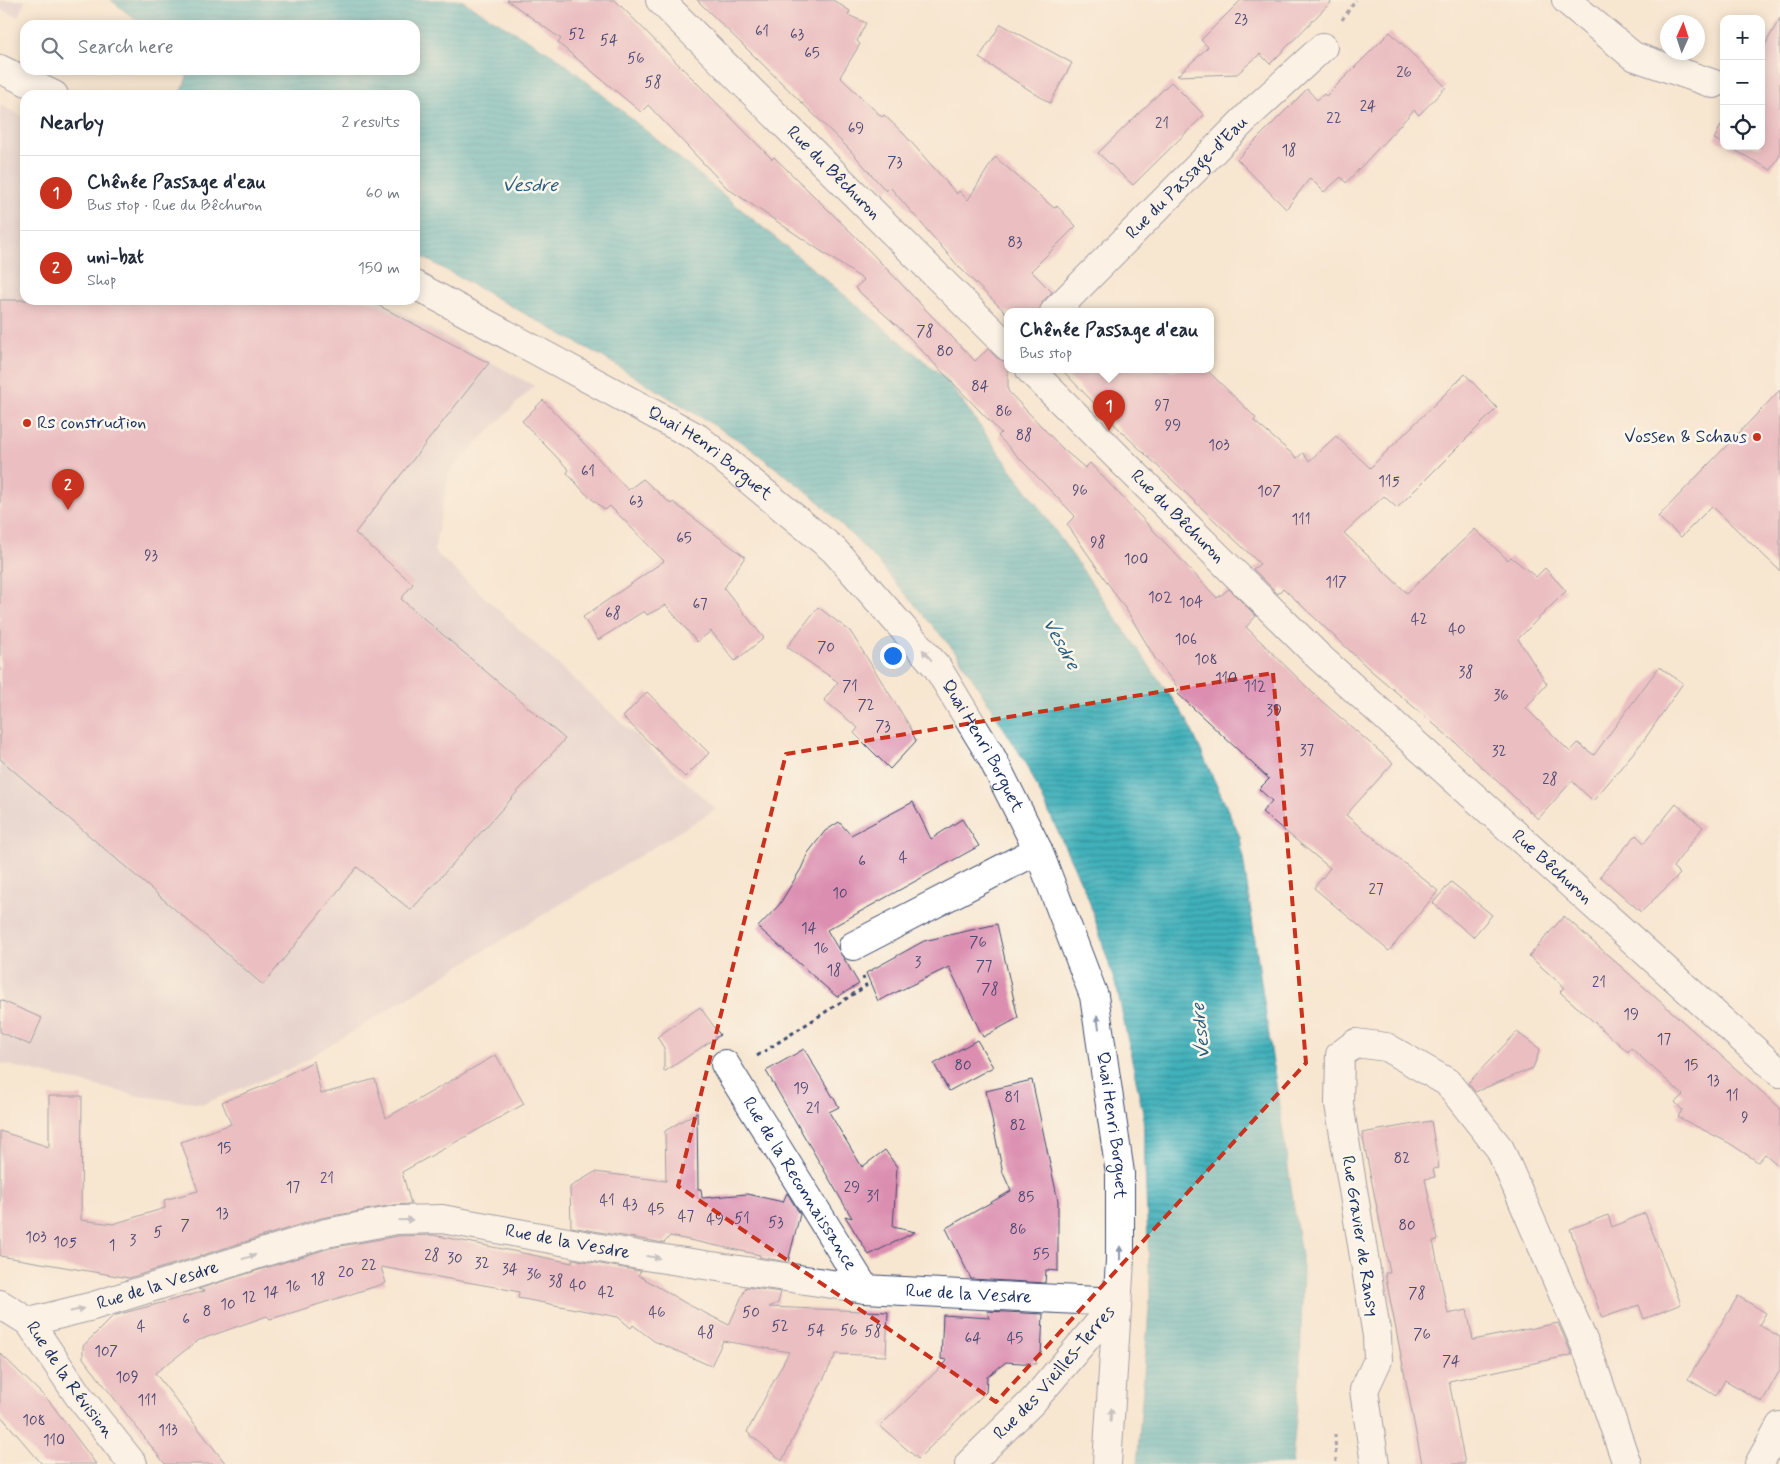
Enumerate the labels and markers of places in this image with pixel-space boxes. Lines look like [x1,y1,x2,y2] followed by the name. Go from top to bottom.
[1093,390,1125,431] pin: 1
[37,411,146,435] place label: Rs construction
[21,417,33,429] marker: Rs construction
[1624,425,1747,449] place label: Vossen & Schaus
[1751,431,1763,443] marker: Vossen & Schaus
[52,469,84,510] pin: 2

